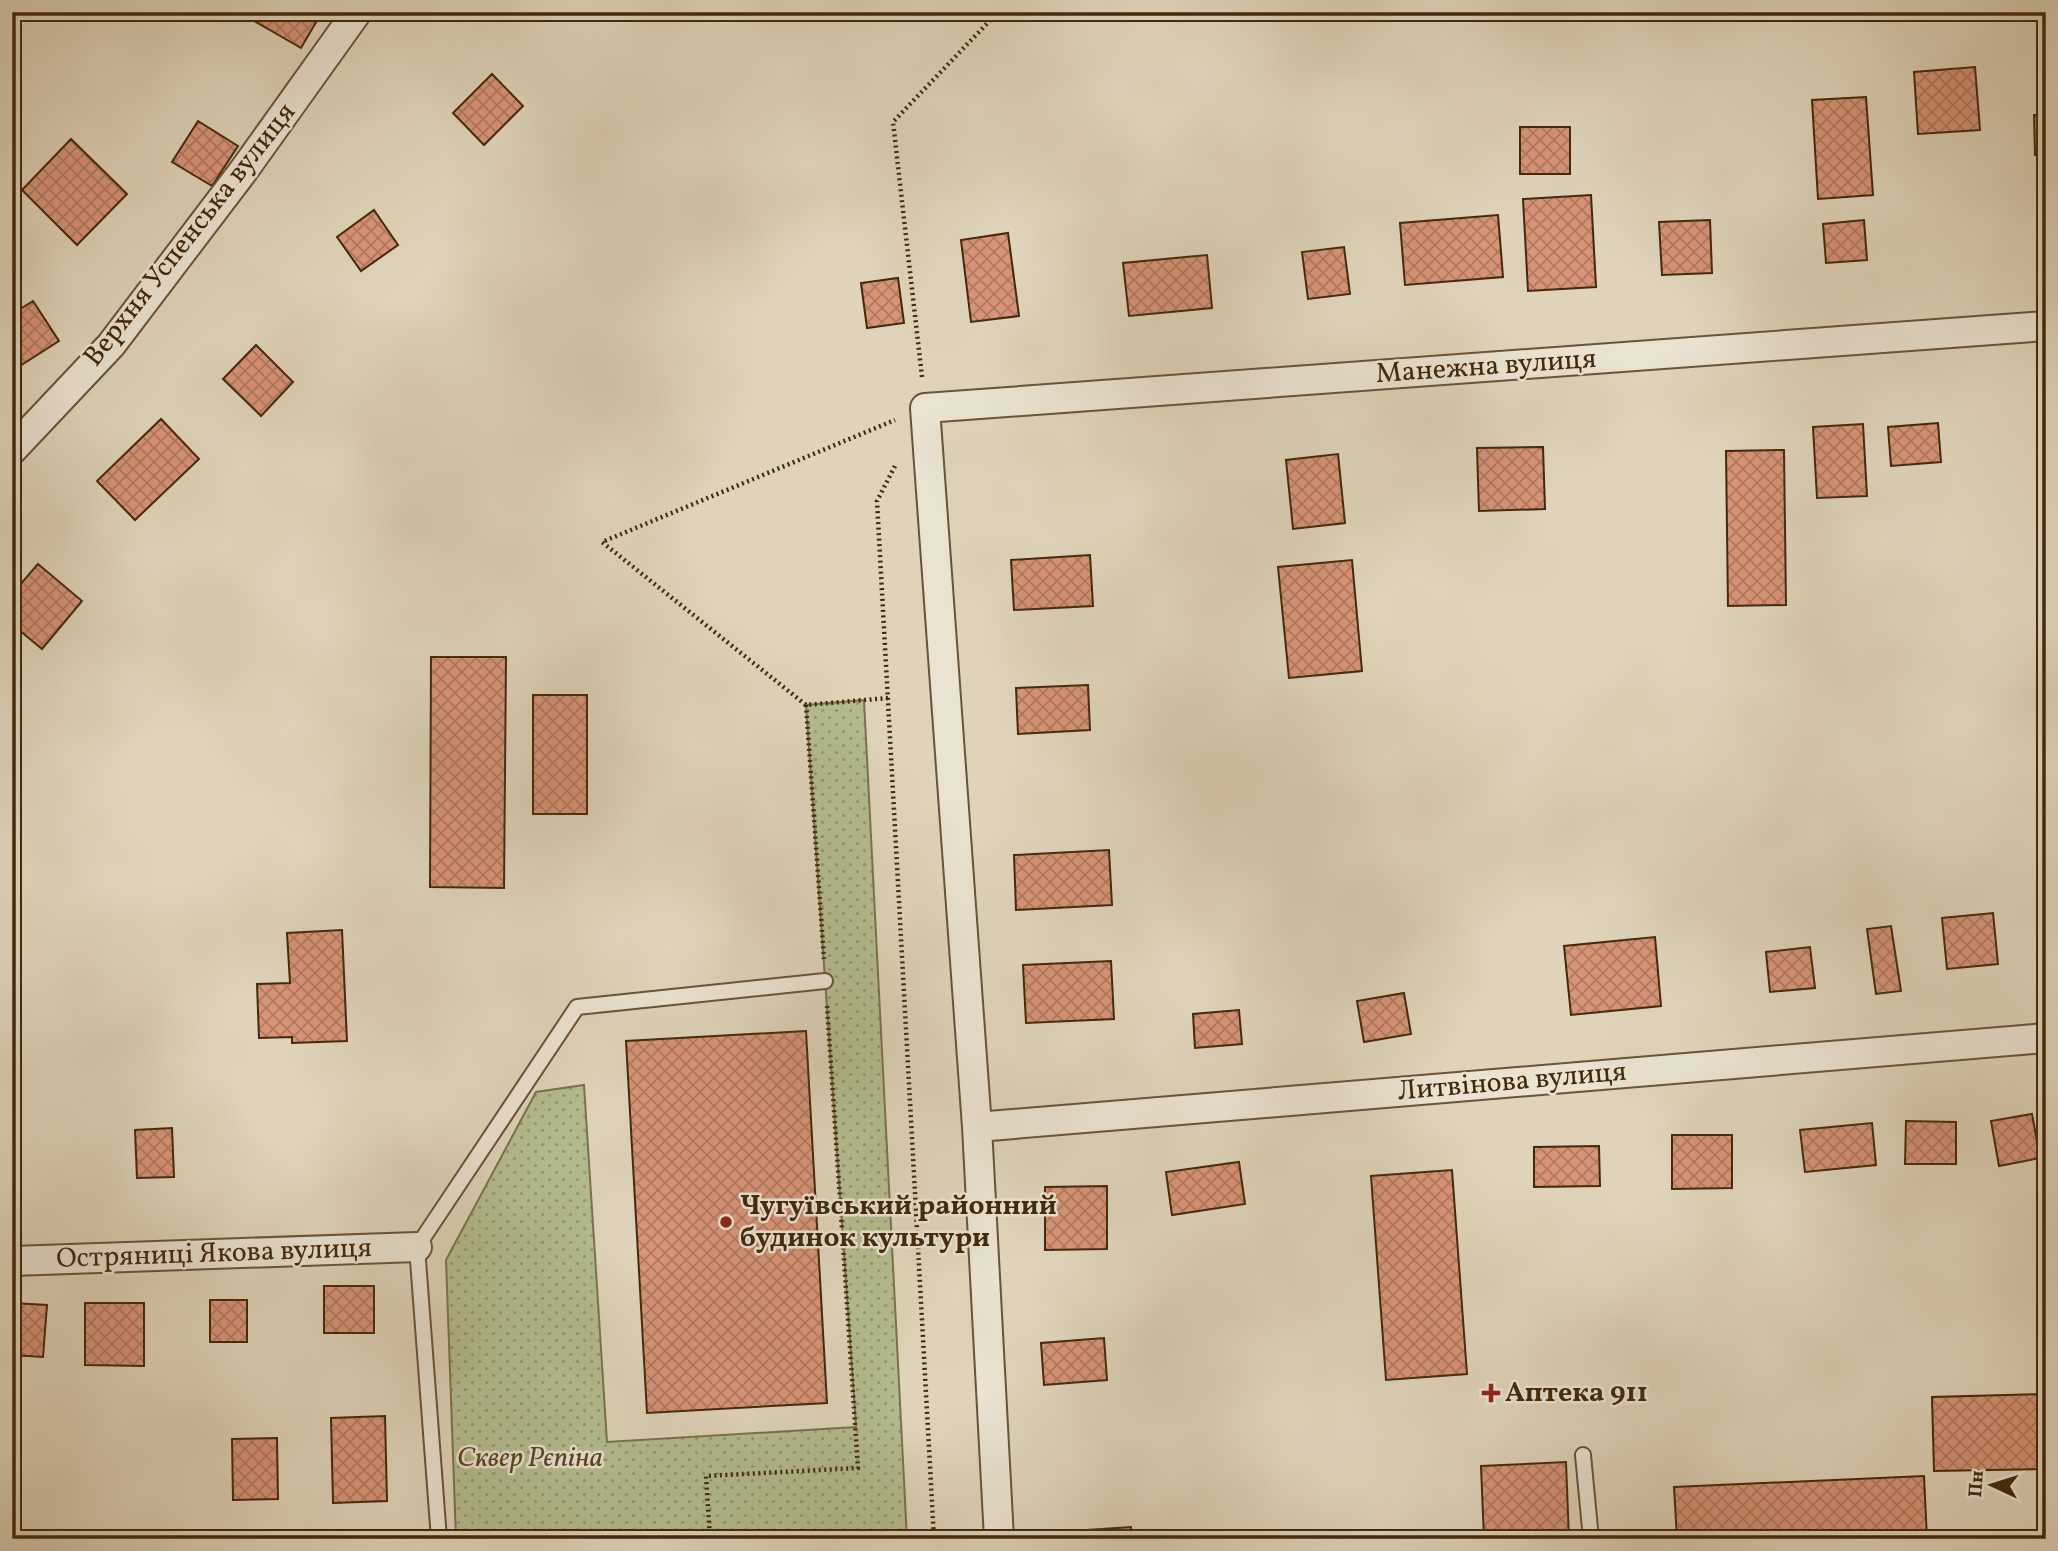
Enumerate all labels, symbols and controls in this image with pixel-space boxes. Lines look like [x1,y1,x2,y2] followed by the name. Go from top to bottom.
[75,95,305,375] street label: Верхня Успенська вулиця
[1374,340,1598,394] street label: Манежна вулиця
[1396,1053,1628,1111] street label: Литвінова вулиця
[740,1187,1057,1258] place label: Чугуївський районний будинок культури
[718,1214,734,1230] marker: Чугуївський районний будинок культури
[55,1229,373,1279] street label: Остряниці Якова вулиця
[1505,1374,1648,1413] place label: Аптека 911
[1483,1385,1499,1401] marker: Аптека 911
[457,1439,603,1478] park label: Сквер Рєпіна
[1956,1450,2026,1520] north arrow
[1963,1470,1991,1498] text: Пн

